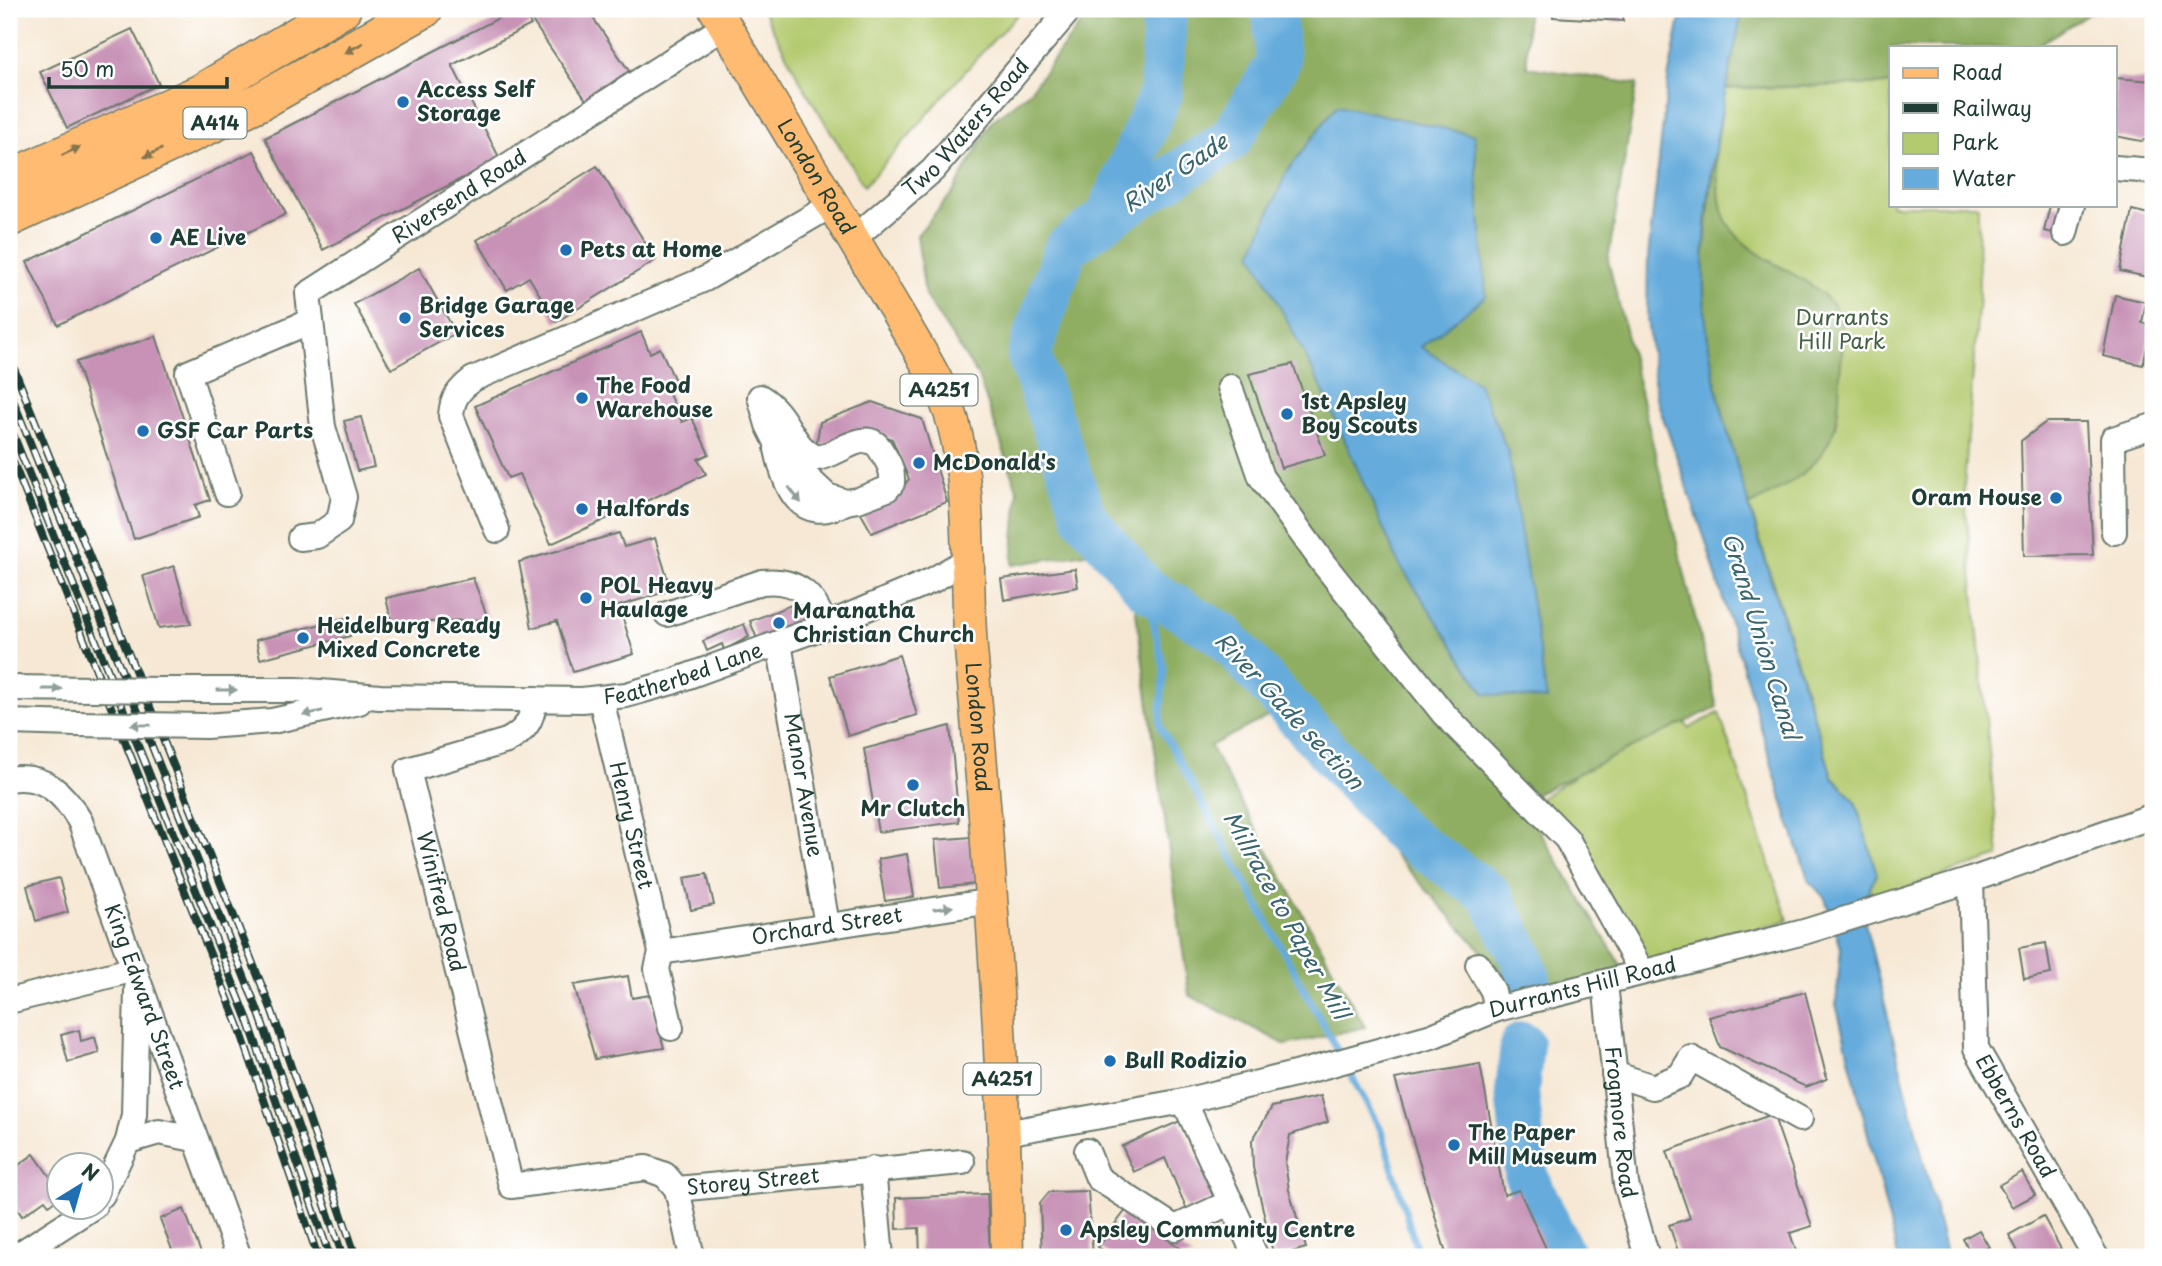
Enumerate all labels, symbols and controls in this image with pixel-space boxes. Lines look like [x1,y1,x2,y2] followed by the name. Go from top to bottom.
[345,42,364,54] one-way arrow
[49,46,228,90] scale bar
[1889,46,2116,206] legend
[894,50,1036,204] street label: Two Waters Road
[60,52,114,84] text: 50 m
[1952,55,2003,87] text: Road
[416,72,536,128] place label: Access Self Storage
[1952,91,2032,123] text: Railway
[395,94,411,110] marker: Access Self Storage
[184,108,246,139] road number: A414
[770,112,865,240] street label: London Road
[1114,122,1236,220] water label: River Gade
[1952,125,1999,157] text: Park
[384,140,532,250] street label: Riversend Road
[61,145,81,157] one-way arrow
[143,148,163,159] one-way arrow
[1952,161,2016,193] text: Water
[170,220,246,252] place label: AE Live
[148,230,164,246] marker: AE Live
[580,232,722,264] place label: Pets at Home
[558,242,574,258] marker: Pets at Home
[419,288,574,344] place label: Bridge Garage Services
[1795,300,1889,356] park label: Durrants Hill Park
[397,310,413,326] marker: Bridge Garage Services
[596,368,713,424] place label: The Food Warehouse
[900,374,978,406] road number: A4251
[1301,384,1417,440] place label: 1st Apsley Boy Scouts
[574,390,590,406] marker: The Food Warehouse
[1279,406,1295,422] marker: 1st Apsley Boy Scouts
[157,413,313,445] place label: GSF Car Parts
[135,423,151,439] marker: GSF Car Parts
[933,445,1056,477] place label: McDonald's
[911,455,927,471] marker: McDonald's
[1911,480,2042,512] place label: Oram House
[788,486,803,504] one-way arrow
[2048,490,2064,506] marker: Oram House
[596,491,690,523] place label: Halfords
[574,501,590,517] marker: Halfords
[1714,528,1812,747] water label: Grand Union Canal
[600,568,713,624] place label: POL Heavy Haulage
[578,590,594,606] marker: POL Heavy Haulage
[793,593,974,649] place label: Maranatha Christian Church
[317,608,501,664] place label: Heidelburg Ready Mixed Concrete
[771,615,787,631] marker: Maranatha Christian Church
[1207,623,1374,798] water label: River Gade section
[295,630,311,646] marker: Heidelburg Ready Mixed Concrete
[601,632,767,711] street label: Featherbed Lane
[958,661,1001,793] street label: London Road
[41,683,63,694] one-way arrow
[217,684,239,696] one-way arrow
[302,708,324,719] one-way arrow
[777,710,833,859] street label: Manor Avenue
[130,720,152,731] one-way arrow
[602,758,664,892] street label: Henry Street
[905,777,921,793] marker: Mr Clutch
[861,791,965,823] place label: Mr Clutch
[1215,804,1361,1028] water label: Millrace to Paper Mill
[410,828,475,975] street label: Winifred Road
[749,897,904,952] street label: Orchard Street
[98,899,195,1094] street label: King Edward Street
[932,903,954,914] one-way arrow
[1485,947,1679,1024] street label: Durrants Hill Road
[1124,1043,1247,1075] place label: Bull Rodizio
[1598,1044,1647,1202] street label: Frogmore Road
[1969,1048,2065,1183] street label: Ebberns Road
[1102,1053,1118,1069] marker: Bull Rodizio
[964,1064,1040,1094] road number: A4251
[1468,1115,1597,1171] place label: The Paper Mill Museum
[1446,1137,1462,1153] marker: The Paper Mill Museum
[46,1150,116,1220] north arrow
[76,1156,105,1187] text: N
[685,1158,821,1202] street label: Storey Street
[1080,1212,1355,1244] place label: Apsley Community Centre
[1058,1222,1074,1238] marker: Apsley Community Centre

